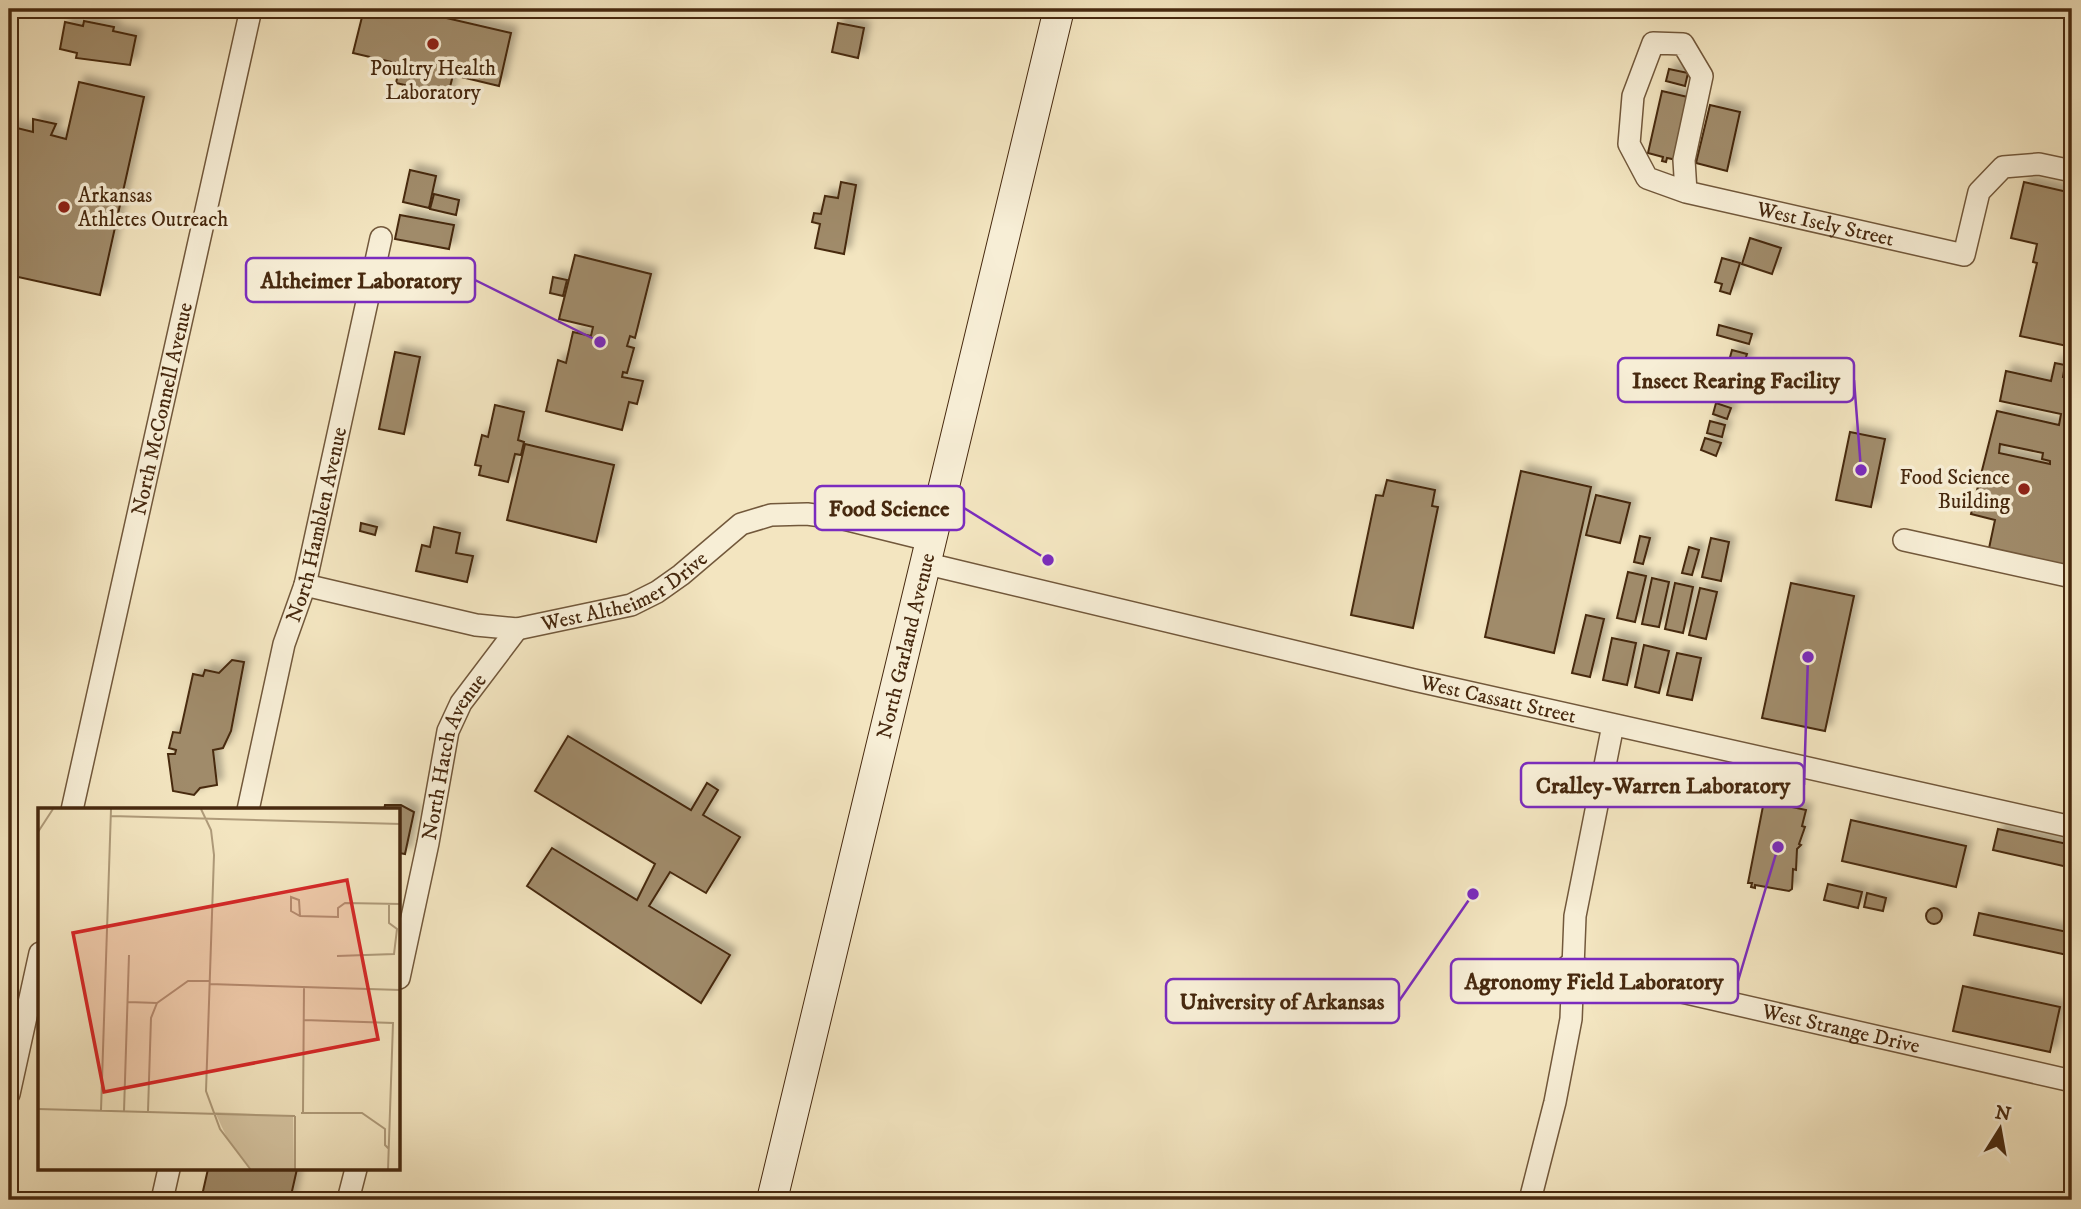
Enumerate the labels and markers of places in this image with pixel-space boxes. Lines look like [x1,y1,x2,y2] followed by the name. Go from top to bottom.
[425,36,441,52] marker: Poultry Health Laboratory
[370,56,496,106] place label: Poultry Health Laboratory
[78,183,228,233] place label: Arkansas Athletes Outreach
[56,199,72,215] marker: Arkansas Athletes Outreach
[246,258,475,302] callout: Altheimer Laboratory
[1618,358,1854,402] callout: Insect Rearing Facility
[1900,465,2011,515] place label: Food Science Building
[2016,481,2032,497] marker: Food Science Building
[815,486,964,530] callout: Food Science
[1521,763,1804,807] callout: Cralley-Warren Laboratory
[1451,959,1738,1003] callout: Agronomy Field Laboratory
[1166,979,1399,1023] callout: University of Arkansas

